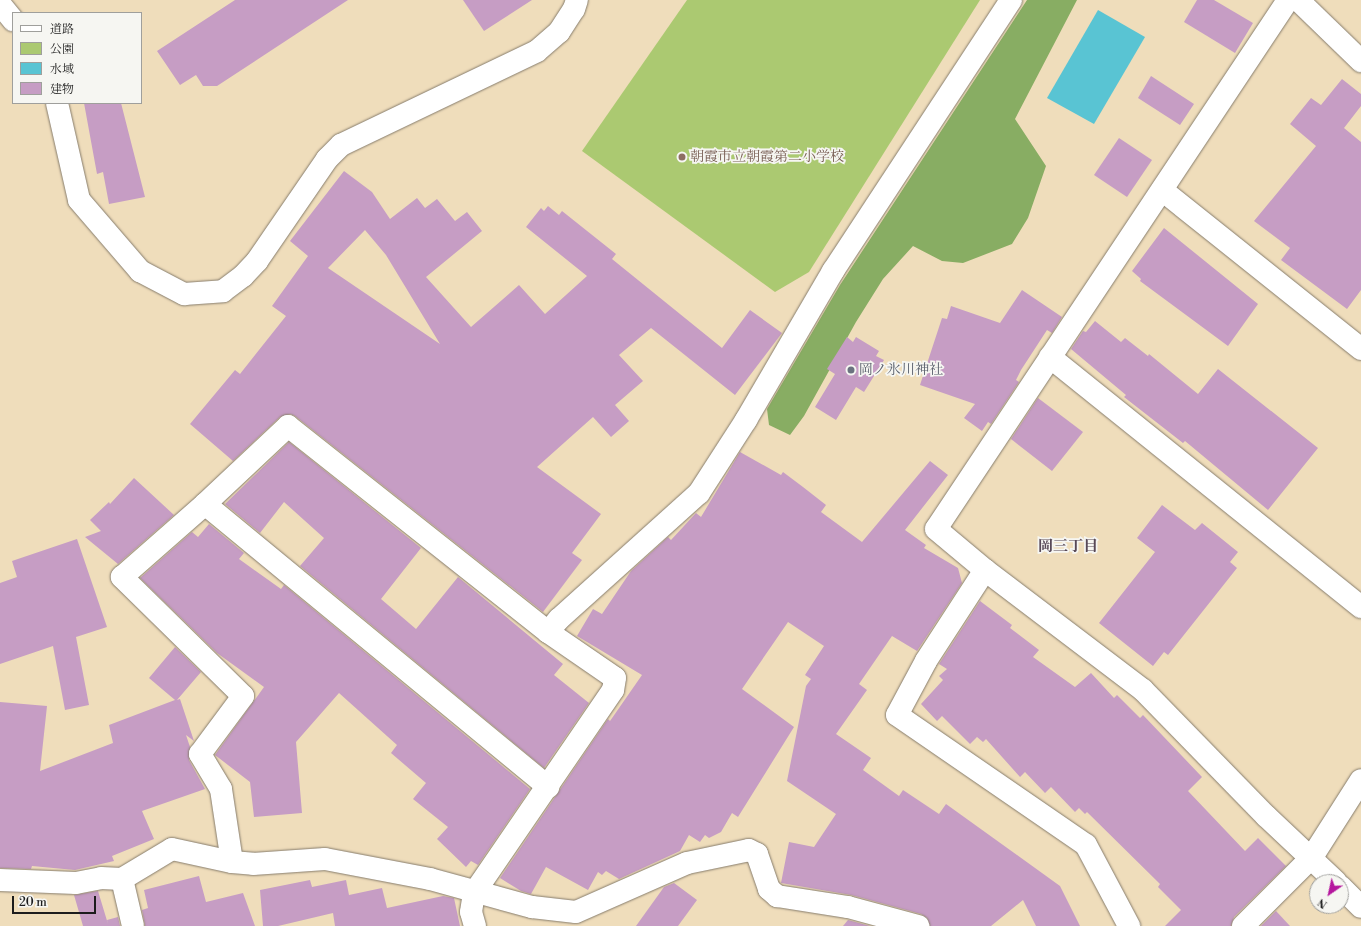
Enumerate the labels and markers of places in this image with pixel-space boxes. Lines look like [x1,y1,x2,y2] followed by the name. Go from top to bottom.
[690,149,844,165] place label: 朝霞市立朝霞第二小学校
[677,152,687,162] marker: 朝霞市立朝霞第二小学校
[859,362,943,378] place label: 岡ノ氷川神社
[846,365,856,375] marker: 岡ノ氷川神社

